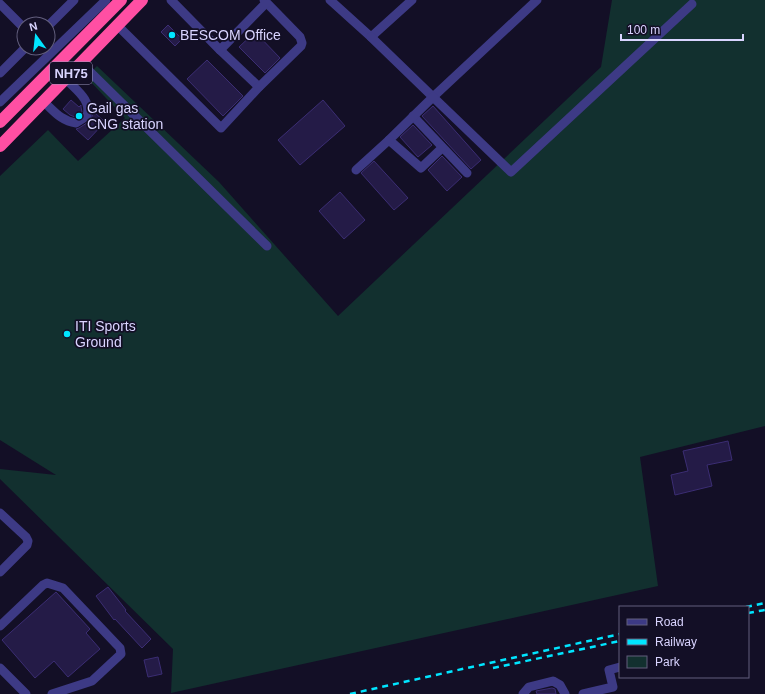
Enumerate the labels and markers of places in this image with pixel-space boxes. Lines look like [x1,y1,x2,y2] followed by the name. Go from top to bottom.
[180,27,281,43] place label: BESCOM Office
[167,30,177,40] marker: BESCOM Office
[87,100,163,132] place label: Gail gas CNG station
[74,111,84,121] marker: Gail gas CNG station
[75,318,136,350] place label: ITI Sports Ground
[62,329,72,339] marker: ITI Sports Ground

